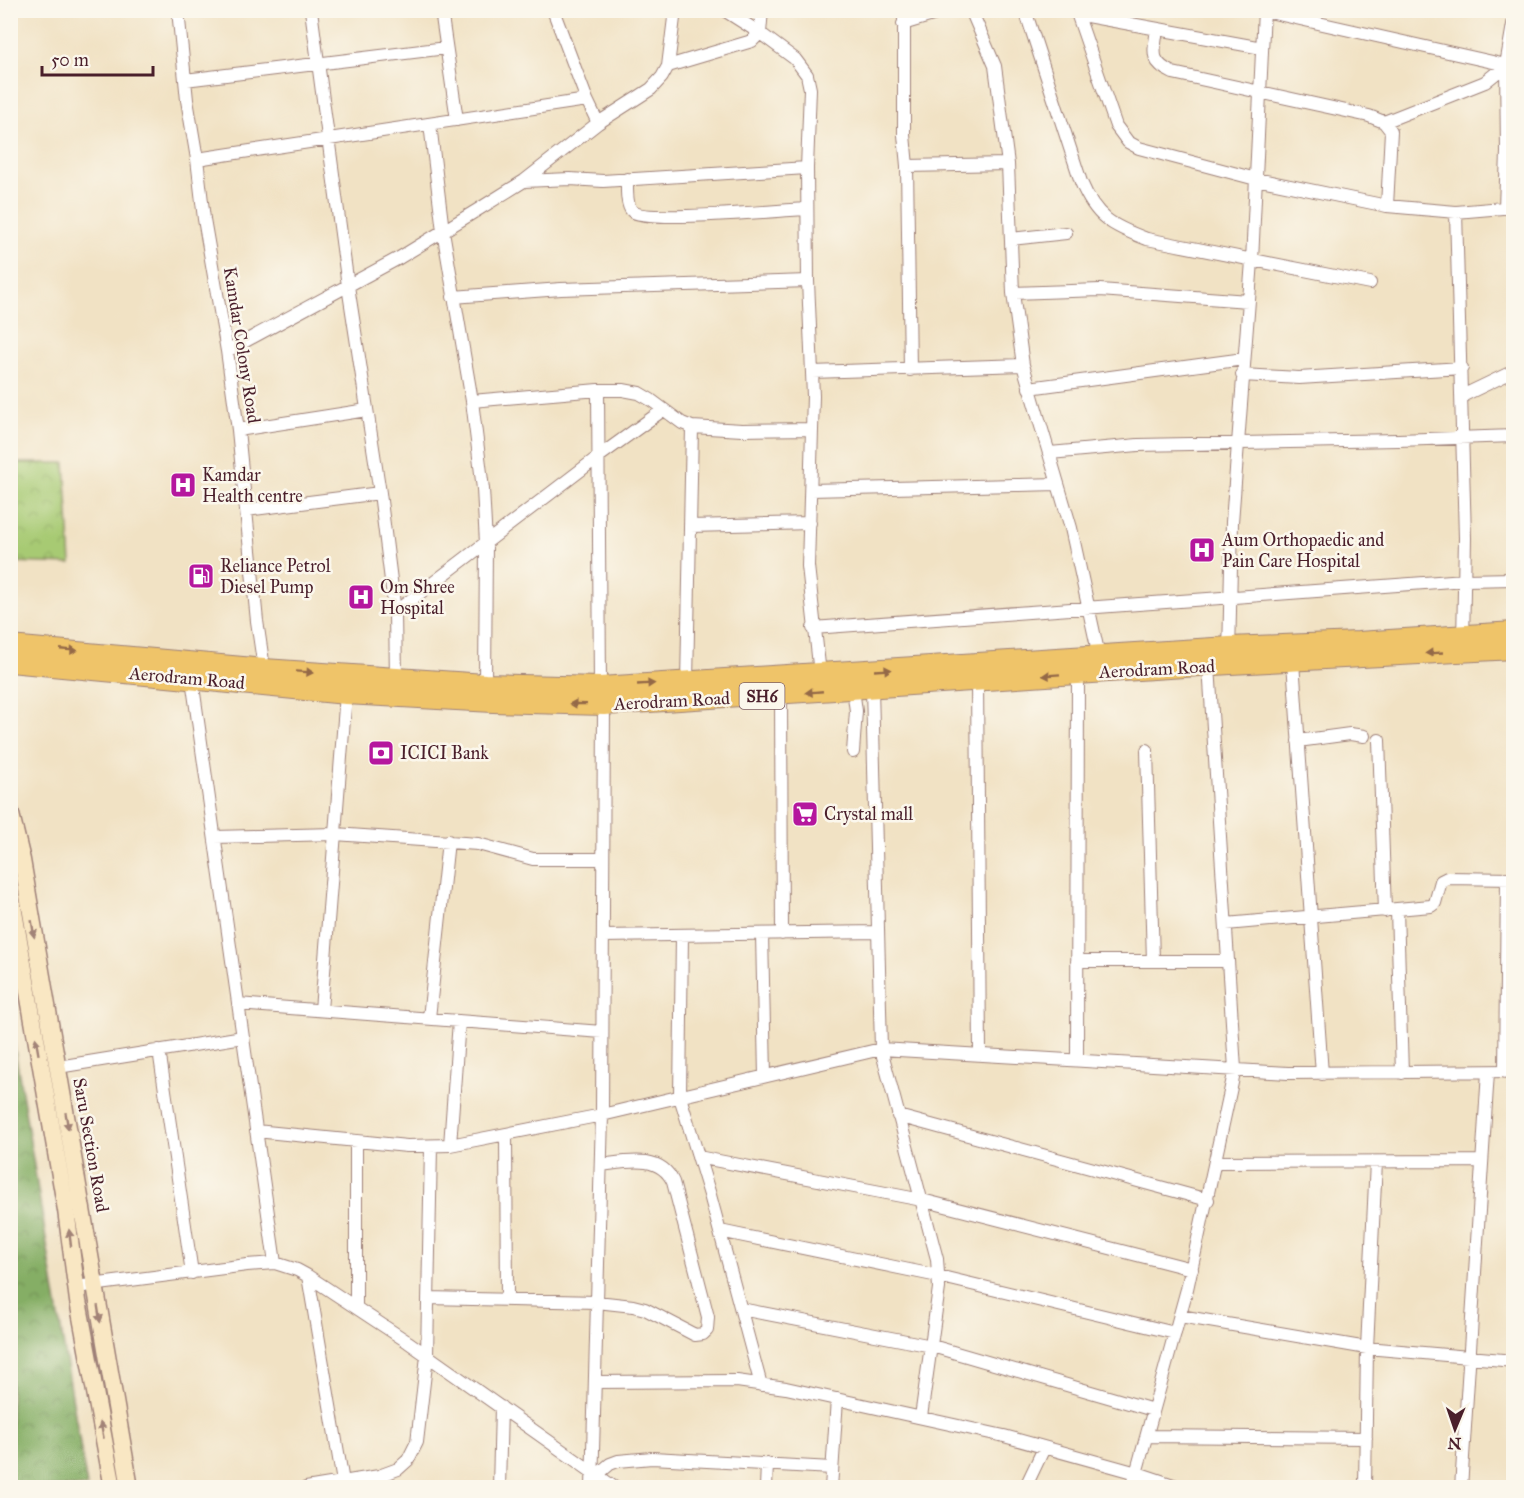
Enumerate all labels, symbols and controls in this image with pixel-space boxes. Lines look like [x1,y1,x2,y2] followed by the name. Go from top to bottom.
[42,39,153,77] scale bar
[51,49,89,71] text: 50 m
[219,265,265,425] street label: Kamdar Colony Road
[202,464,303,507] place label: Kamdar Health centre
[168,470,198,500] hospital icon: Kamdar Health centre
[1221,529,1384,572] place label: Aum Orthopaedic and Pain Care Hospital
[1187,535,1217,565] hospital icon: Aum Orthopaedic and Pain Care Hospital
[220,555,331,598] place label: Reliance Petrol Diesel Pump
[186,561,216,591] fuel station icon: Reliance Petrol Diesel Pump
[380,576,455,619] place label: Om Shree Hospital
[346,582,376,612] hospital icon: Om Shree Hospital
[59,645,78,655] one-way arrow
[1425,649,1444,658] one-way arrow
[1097,655,1216,683] street label: Aerodram Road
[127,662,246,694] street label: Aerodram Road
[873,665,892,674] one-way arrow
[295,667,314,676] one-way arrow
[1041,670,1060,680] one-way arrow
[637,680,656,689] one-way arrow
[740,683,784,709] road number: SH6
[612,687,731,715] street label: Aerodram Road
[805,687,824,696] one-way arrow
[568,700,587,709] one-way arrow
[366,738,396,768] bank icon: ICICI Bank
[400,742,489,764] place label: ICICI Bank
[790,799,820,829] supermarket icon: Crystal mall
[824,803,913,825] place label: Crystal mall
[29,920,38,939] one-way arrow
[32,1036,41,1055] one-way arrow
[68,1076,114,1214] street label: Saru Section Road
[63,1112,72,1131] one-way arrow
[65,1228,74,1247] one-way arrow
[95,1304,104,1323] one-way arrow
[1425,1399,1485,1459] north arrow
[97,1420,106,1439] one-way arrow
[1447,1434,1462,1453] text: N

